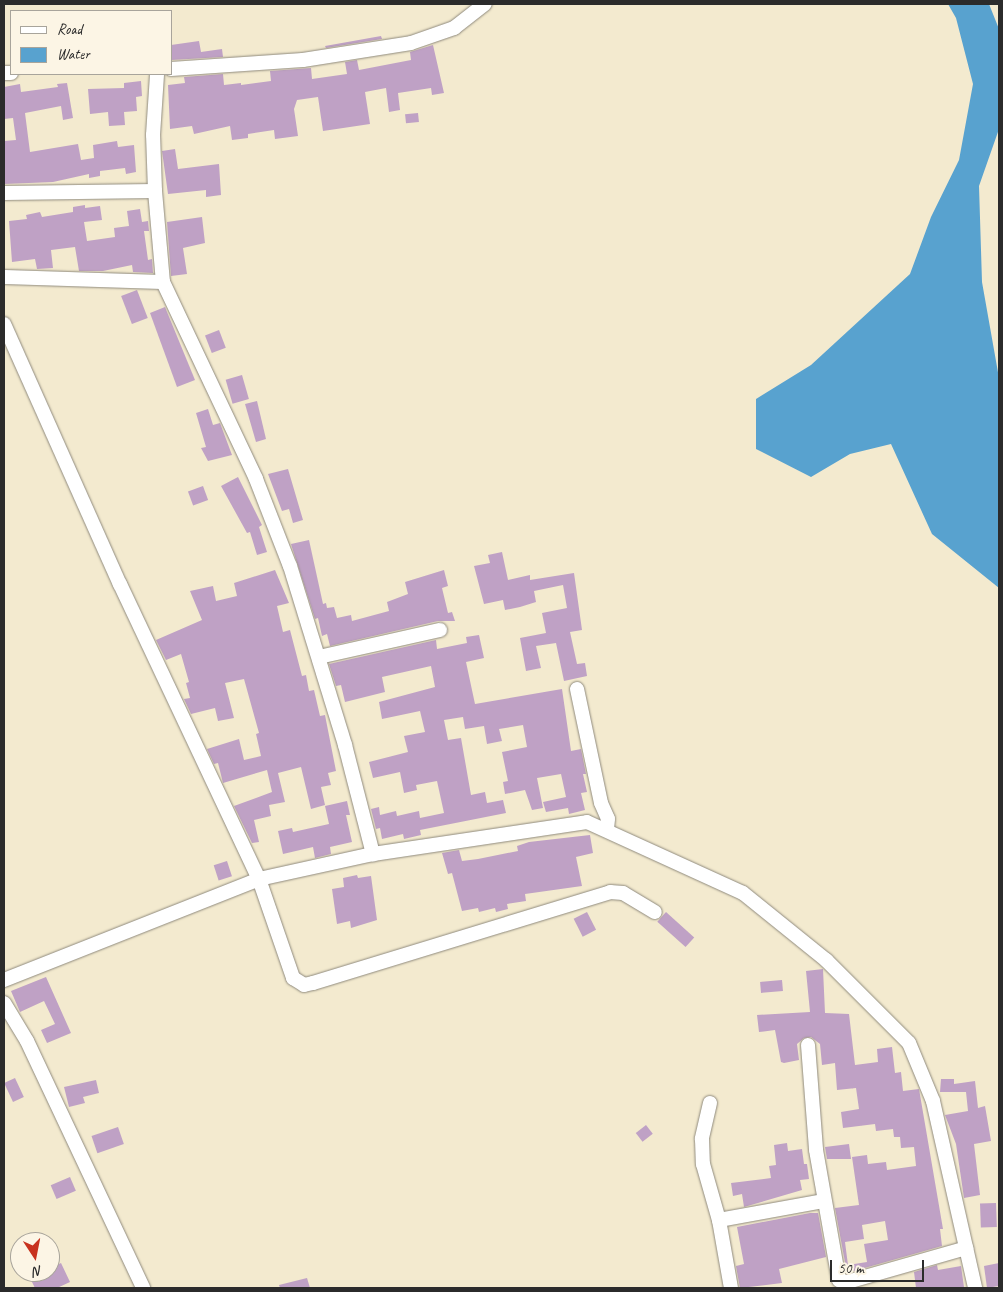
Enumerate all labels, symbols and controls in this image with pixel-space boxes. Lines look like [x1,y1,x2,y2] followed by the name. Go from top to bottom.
[10,10,172,75] legend
[57,20,82,39] text: Road
[57,45,90,64] text: Water
[10,1232,60,1282] north arrow
[833,1250,927,1282] scale bar
[838,1259,864,1278] text: 50 m
[32,1262,44,1280] text: N

